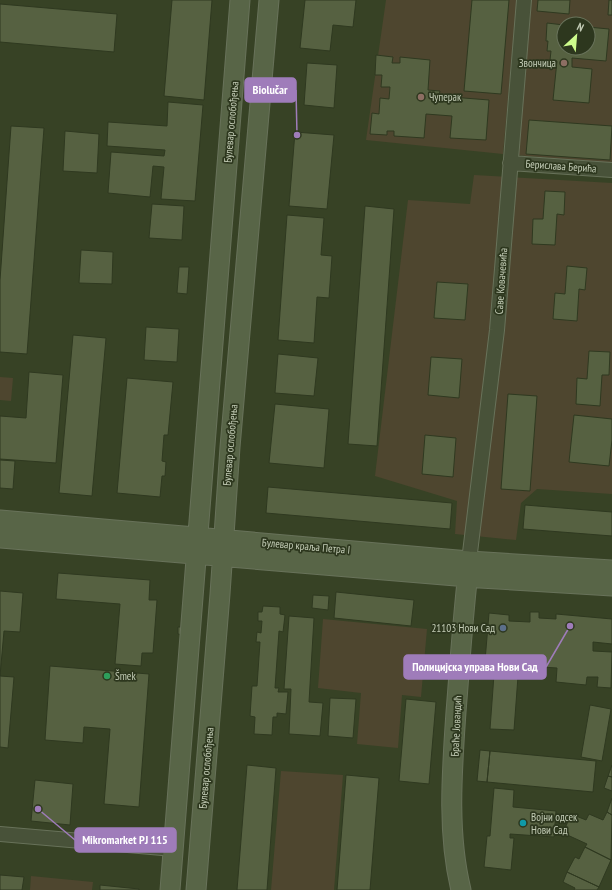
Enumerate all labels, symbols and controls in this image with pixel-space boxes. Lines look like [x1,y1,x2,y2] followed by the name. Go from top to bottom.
[556,16,596,56] north arrow
[575,19,586,35] text: N
[519,56,556,70] place label: Звончица
[559,58,569,68] marker: Звончица
[245,78,296,102] callout: Biolučar
[220,81,242,163] street label: Булевар ослобођења
[253,82,288,97] text: Biolučar
[429,90,462,104] place label: Чуперак
[416,92,426,102] marker: Чуперак
[525,157,597,175] street label: Берислава Берића
[492,247,510,315] street label: Саве Ковачевића
[219,404,241,486] street label: Булевар ослобођења
[261,535,351,557] street label: Булевар краља Петра I
[431,621,495,635] place label: 21103 Нови Сад
[498,623,508,633] marker: 21103 Нови Сад
[404,655,546,679] callout: Полицијска управа Нови Сад
[412,659,538,674] text: Полицијска управа Нови Сад
[115,669,136,683] place label: Šmek
[102,671,112,681] marker: Šmek
[447,695,465,757] street label: Браће Јовандић
[195,727,217,809] street label: Булевар ослобођења
[531,810,578,837] place label: Војни одсек Нови Сад
[518,818,528,828] marker: Војни одсек Нови Сад
[75,828,176,852] callout: Mikromarket PJ 115
[82,832,168,847] text: Mikromarket PJ 115

